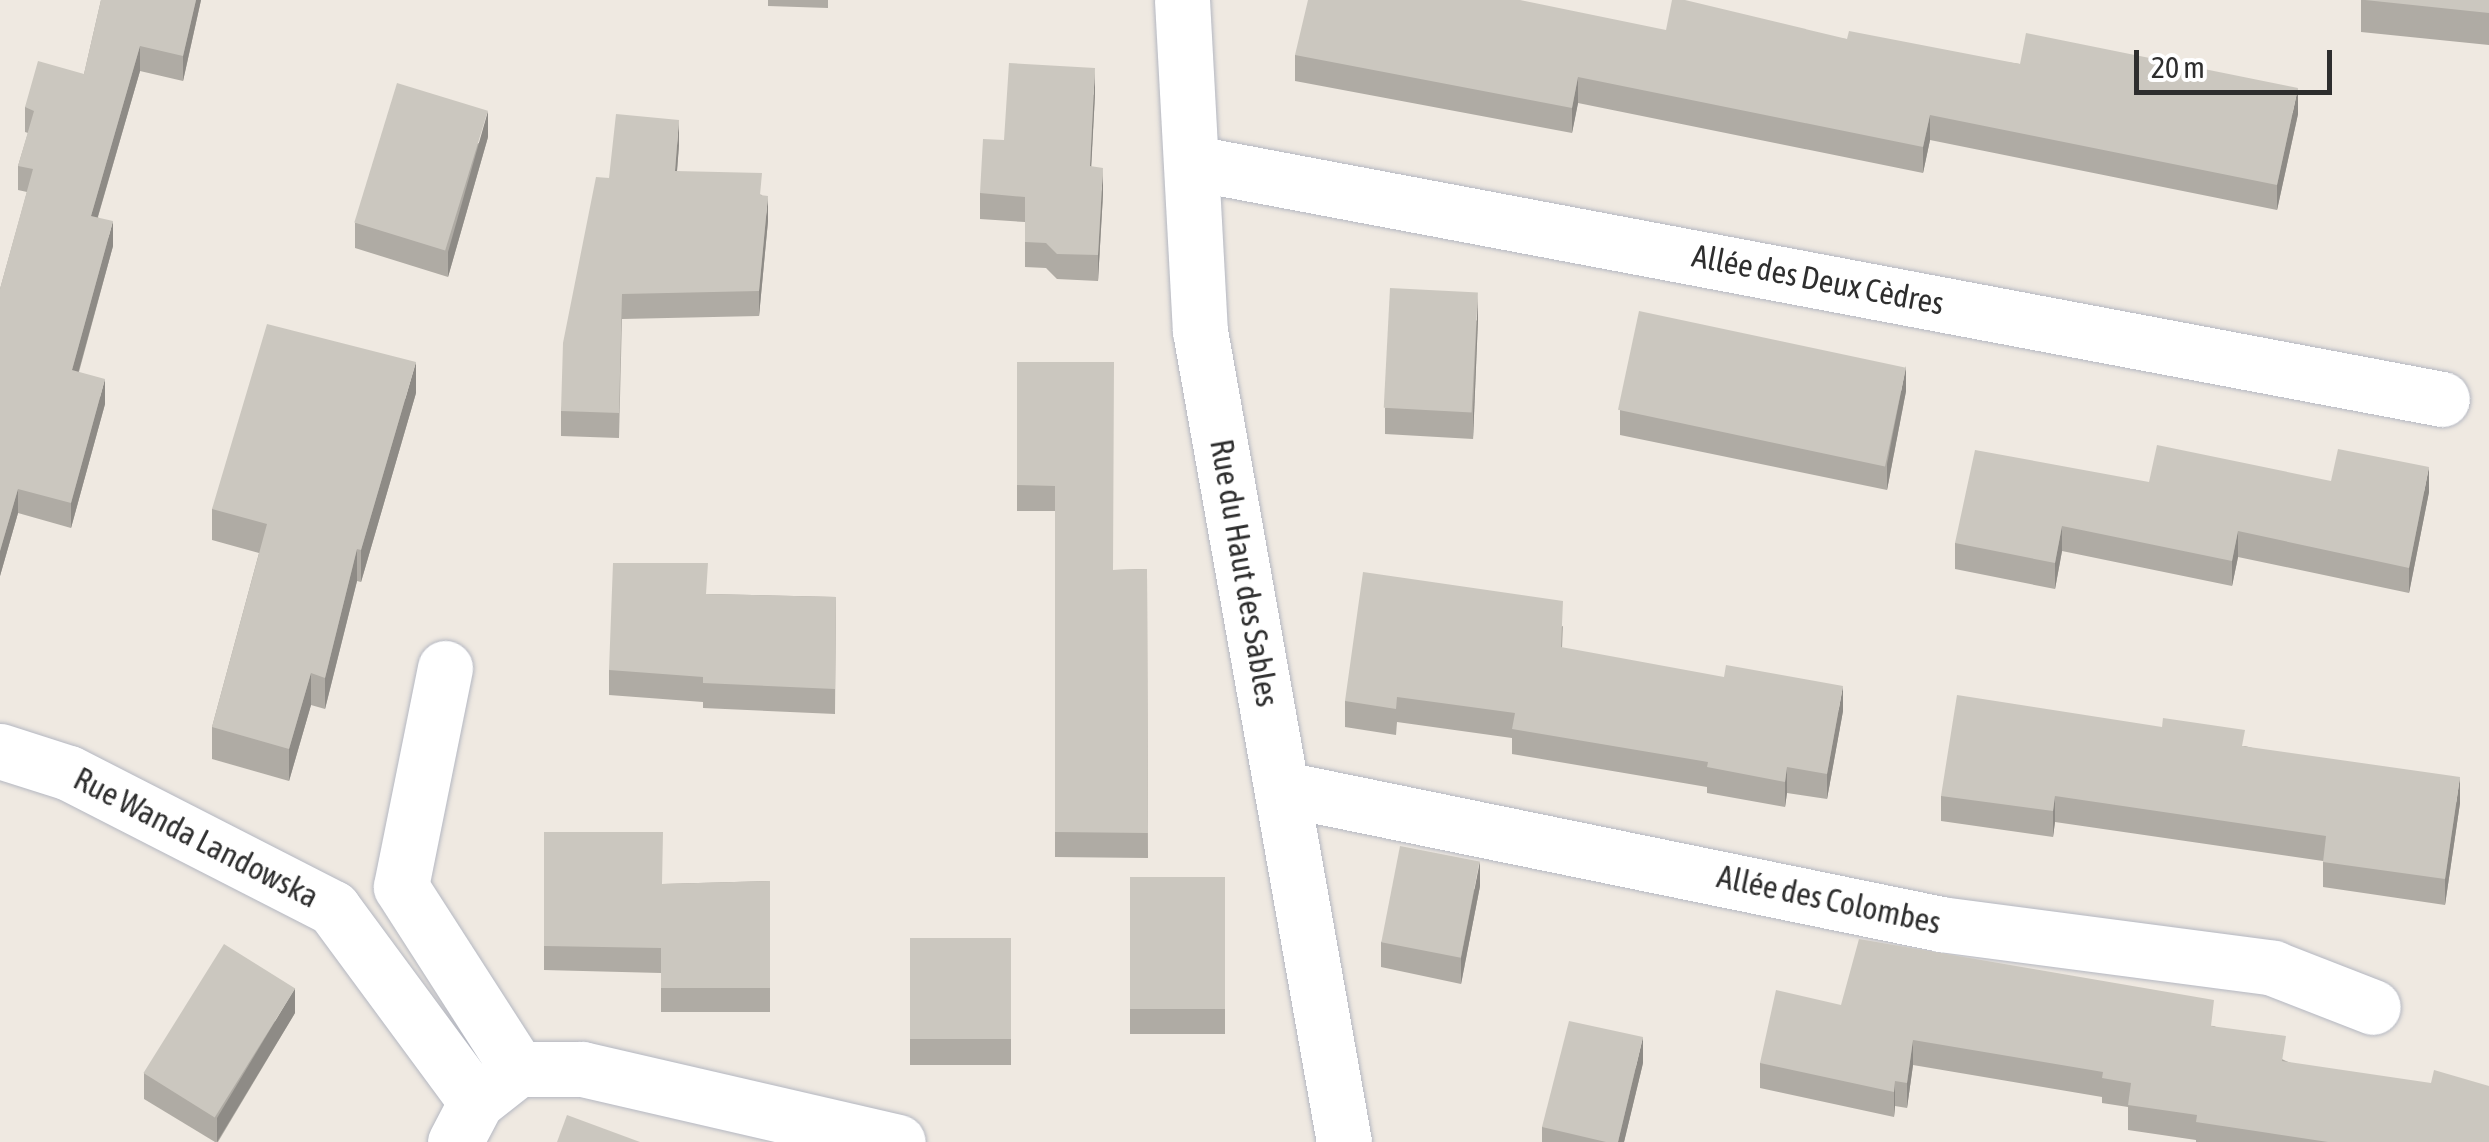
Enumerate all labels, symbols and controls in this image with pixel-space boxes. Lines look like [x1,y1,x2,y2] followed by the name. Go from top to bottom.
[2139,30,2336,92] scale bar
[2151,50,2205,84] text: 20 m
[1689,237,1947,323] street label: Allée des Deux Cèdres
[1202,436,1286,710] street label: Rue du Haut des Sables
[67,760,325,916] street label: Rue Wanda Landowska
[1714,858,1944,942] street label: Allée des Colombes

